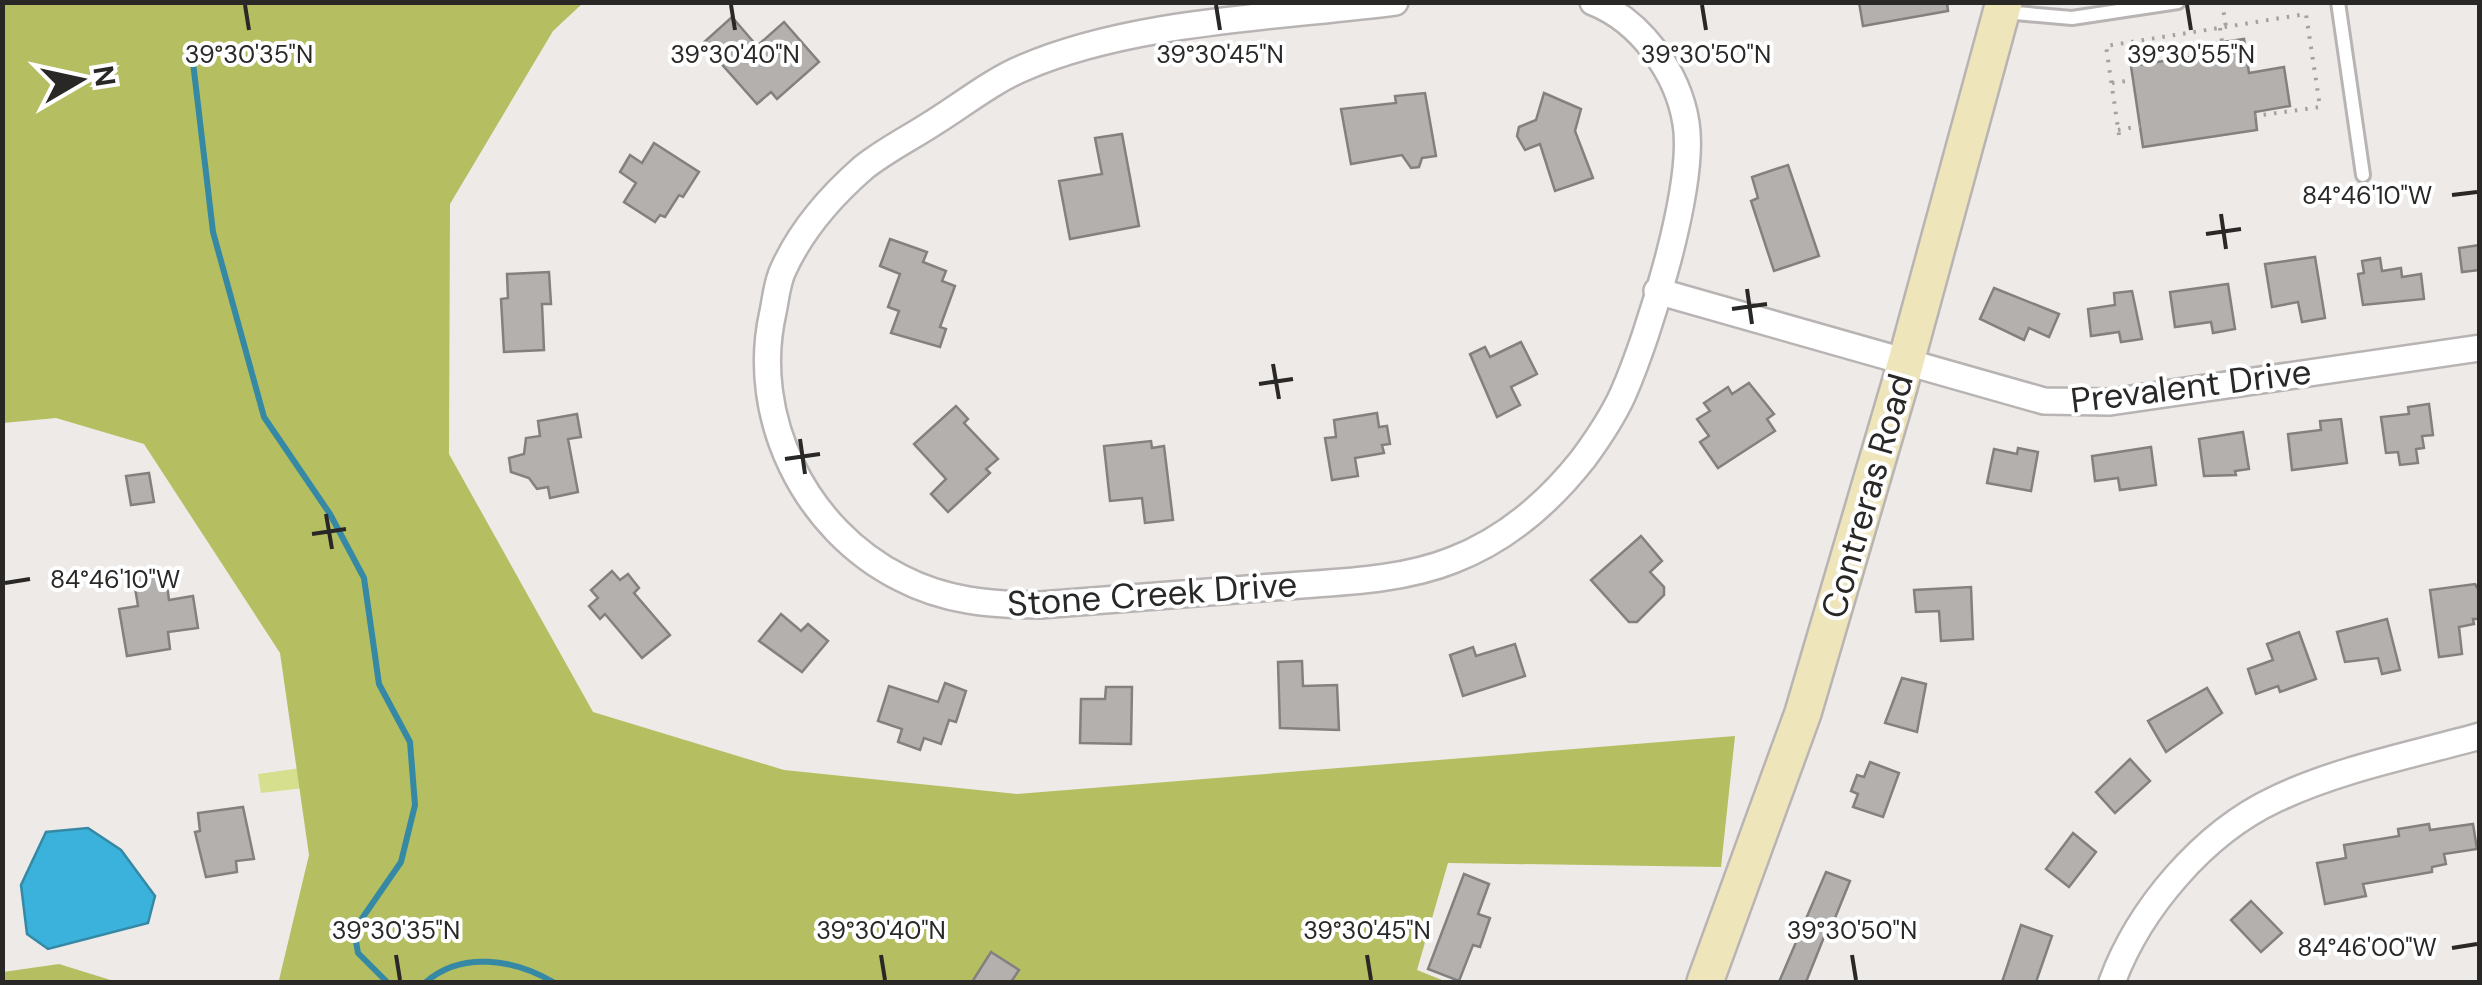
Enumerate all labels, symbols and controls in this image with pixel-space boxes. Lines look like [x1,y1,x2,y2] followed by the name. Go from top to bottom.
[30,30,130,130] north arrow
[185,38,313,71] text: 39°30'35"N
[670,38,800,71] text: 39°30'40"N
[1156,38,1284,71] text: 39°30'45"N
[1641,38,1771,71] text: 39°30'50"N
[2127,38,2255,71] text: 39°30'55"N
[84,63,124,89] text: N
[2302,179,2432,212] text: 84°46'10"W
[2068,348,2314,424] street label: Prevalent Drive
[1810,368,1924,624] street label: Contreras Road
[1005,561,1299,627] street label: Stone Creek Drive
[50,563,180,596] text: 84°46'10"W
[332,914,460,947] text: 39°30'35"N
[816,914,946,947] text: 39°30'40"N
[1303,914,1431,947] text: 39°30'45"N
[1787,914,1917,947] text: 39°30'50"N
[2297,931,2437,964] text: 84°46'00"W

